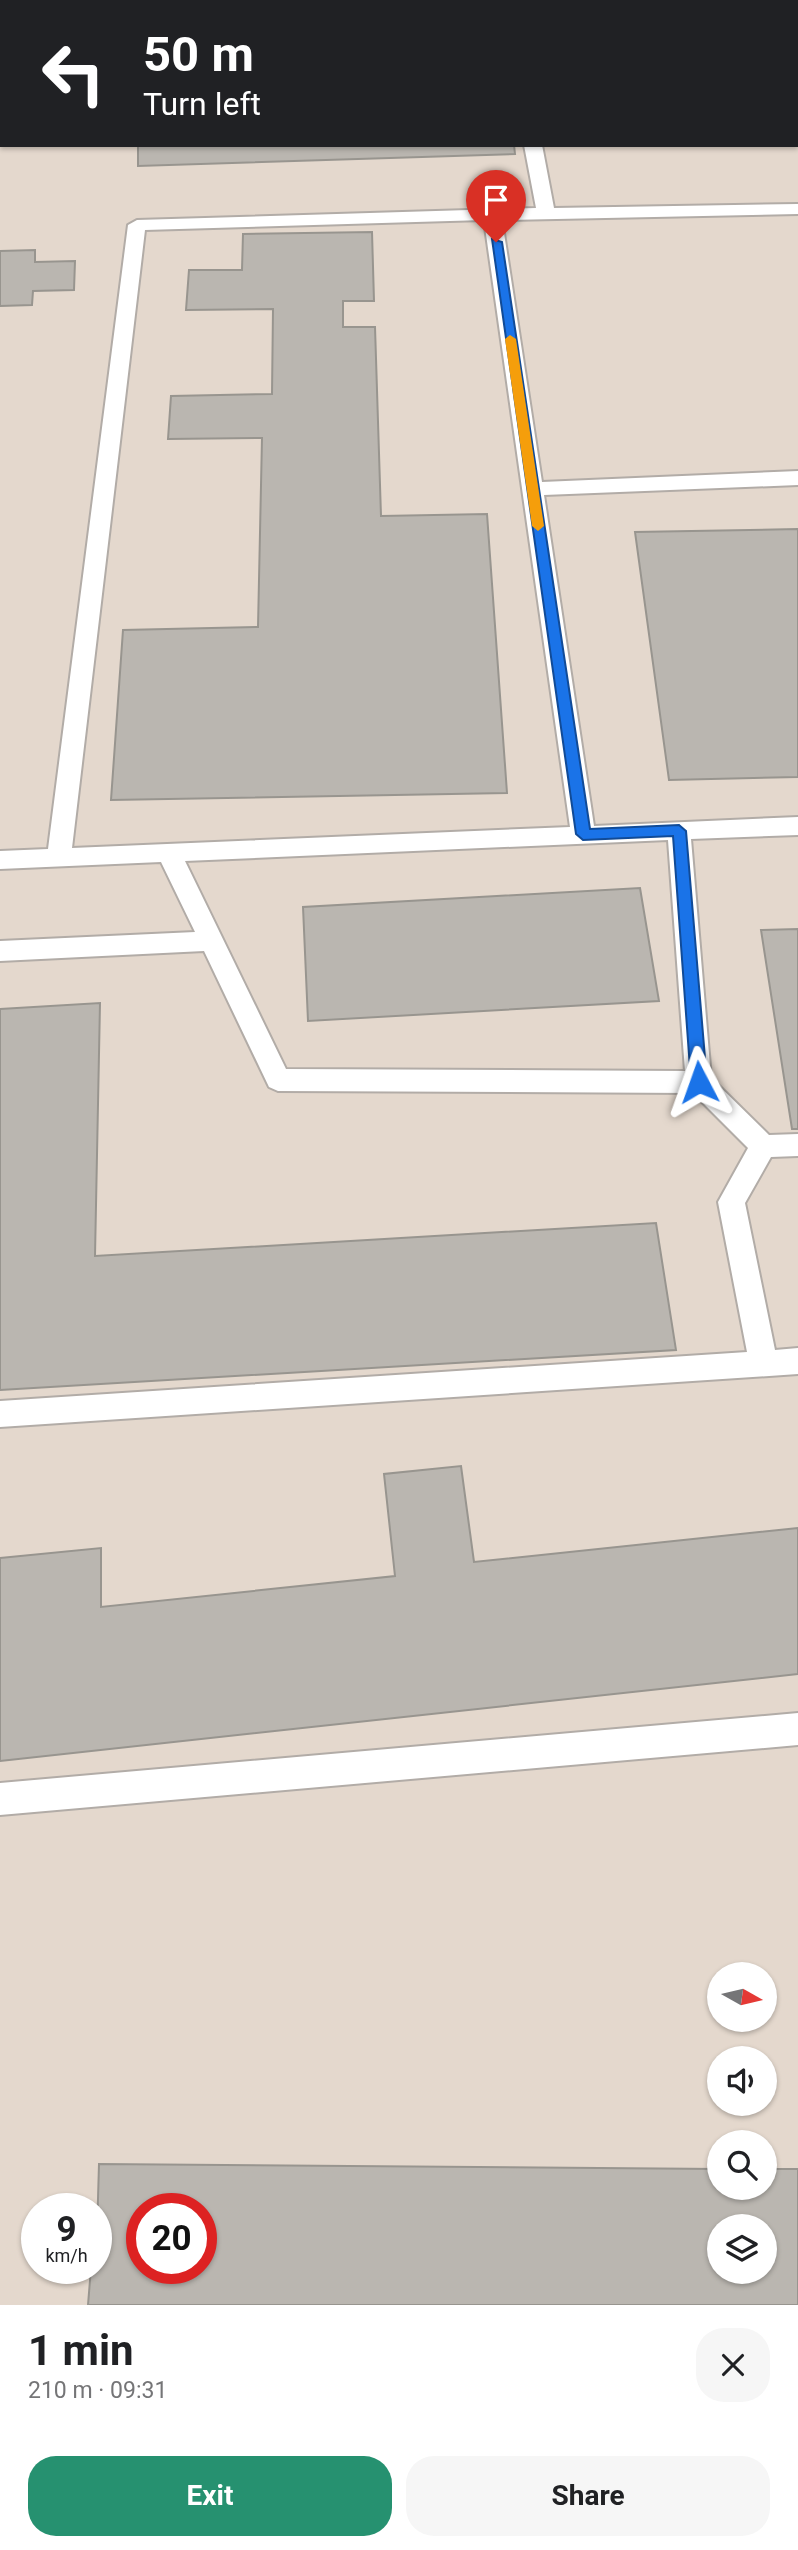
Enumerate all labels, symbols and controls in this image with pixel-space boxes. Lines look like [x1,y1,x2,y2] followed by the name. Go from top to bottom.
[143,26,254,83] text: 50 m
[28,28,119,119] icon: left
[143,85,261,123] text: Turn left
[466,170,526,242] pin
[477,181,515,219] icon: arrive
[662,1045,736,1119] position arrow
[707,1962,777,2032] north arrow
[707,1962,777,2284] map controls
[707,2046,777,2116] button: sound
[707,2130,777,2200] button: search
[126,2193,217,2284] speed limit sign: 20
[56,2209,77,2250] text: 9
[707,2214,777,2284] button: layers
[45,2245,88,2266] text: km/h
[28,2326,134,2375] text: 1 min
[696,2328,770,2402] button: close
[28,2377,167,2404] text: 210 m · 09:31
[28,2456,392,2536] button: Exit
[406,2456,770,2536] button: Share

